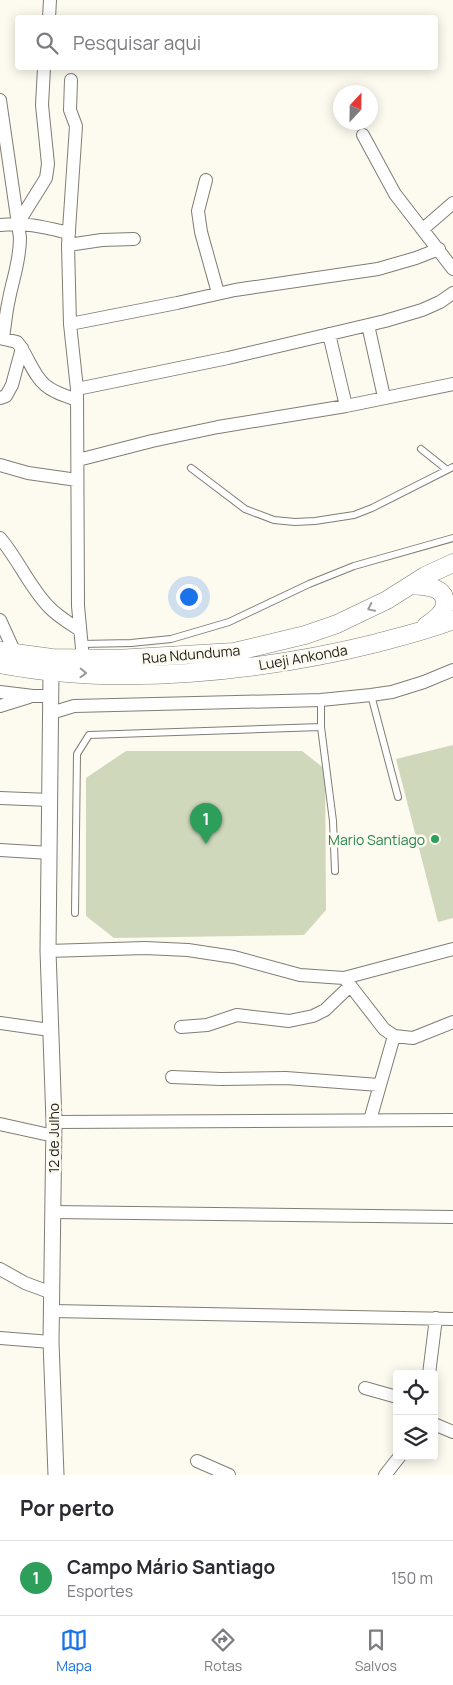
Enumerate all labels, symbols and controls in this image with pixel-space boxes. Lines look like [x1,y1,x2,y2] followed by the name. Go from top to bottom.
[15,15,438,70] search box
[33,29,61,57] icon: search
[73,30,201,56] text: Pesquisar aqui
[333,85,378,130] north arrow
[176,584,202,610] your location
[367,602,376,613] one-way arrow
[141,640,241,668] street label: Rua Ndunduma
[257,640,349,674] street label: Lueji Ankonda
[79,668,87,679] one-way arrow
[190,803,222,844] pin: 1
[328,830,425,849] place label: Mario Santiago
[429,833,441,845] marker: Mario Santiago
[44,1103,63,1173] street label: 12 de Julho
[393,1370,438,1460] map controls
[393,1370,438,1415] button: locate
[393,1415,438,1460] button: layers
[20,1494,114,1522] text: Por perto
[67,1554,275,1580] text: Campo Mário Santiago
[32,1567,40,1589] text: 1
[391,1567,433,1589] text: 150 m
[67,1580,133,1602] text: Esportes
[56,1626,92,1675] tab: Mapa
[204,1626,242,1675] tab: Rotas
[355,1626,397,1675] tab: Salvos

